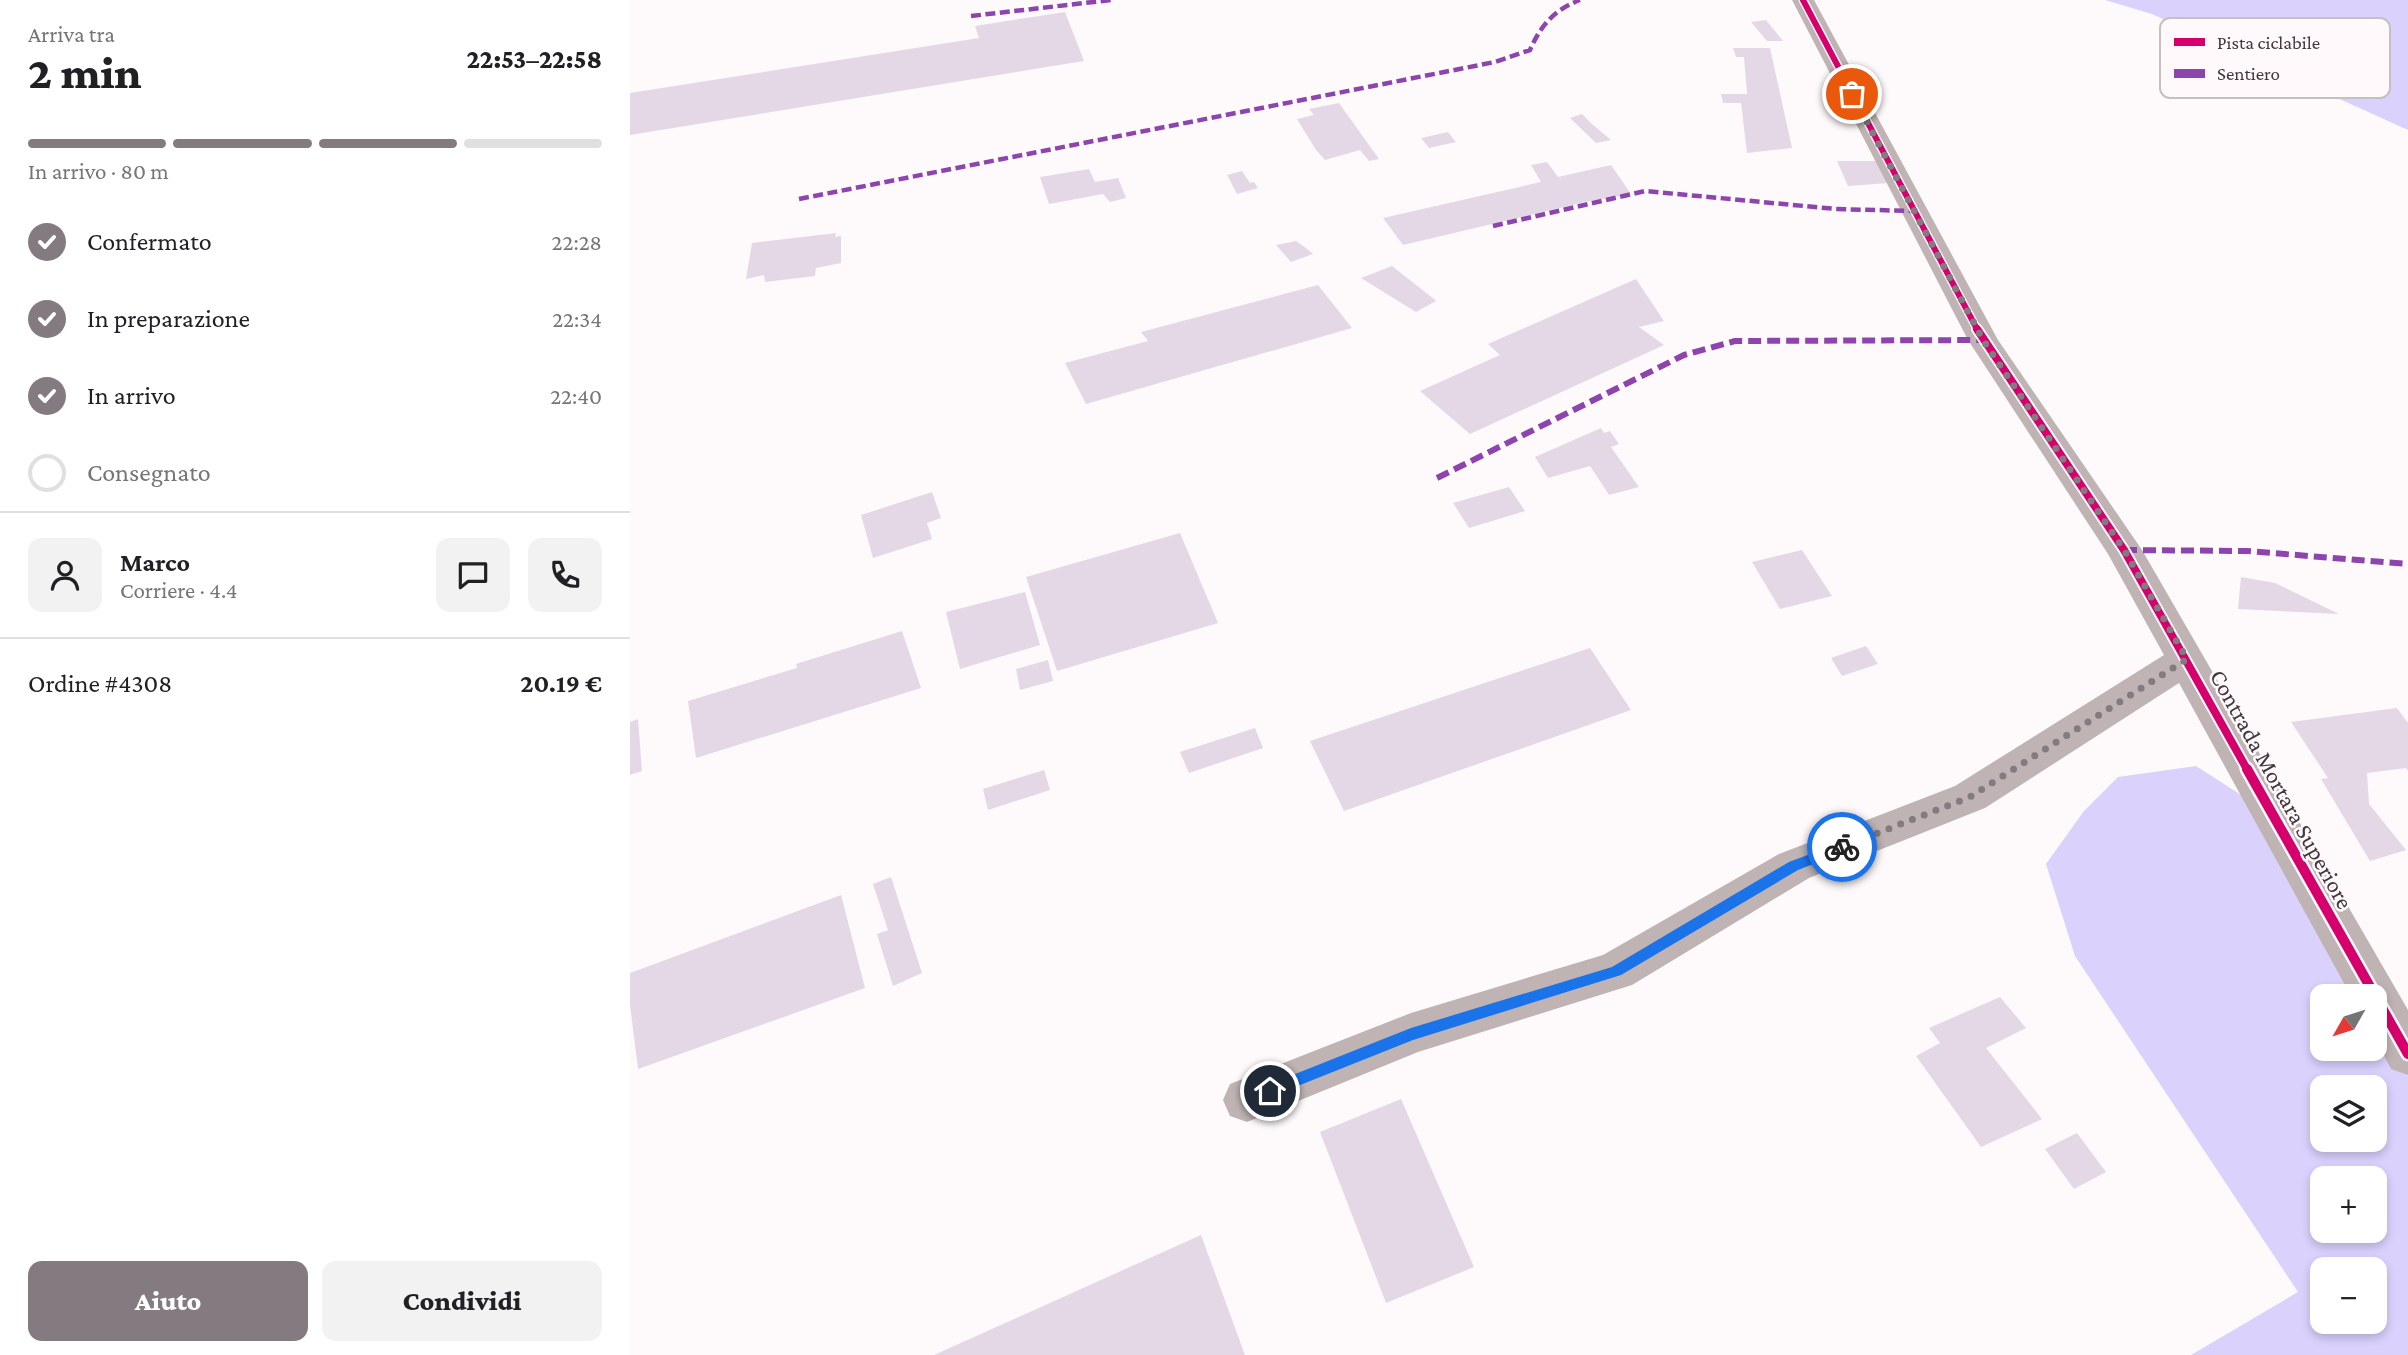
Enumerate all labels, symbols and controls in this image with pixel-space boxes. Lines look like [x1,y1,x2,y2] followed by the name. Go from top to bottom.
[2160,18,2390,98] legend
[28,21,115,47] text: Arriva tra
[2217,32,2320,53] text: Pista ciclabile
[467,45,602,74] text: 22:53–22:58
[28,47,142,98] text: 2 min
[2217,63,2280,84] text: Sentiero
[1822,64,1882,124] pin
[1833,75,1871,113] icon: bag
[28,158,169,184] text: In arrivo · 80 m
[28,223,66,261] icon: check
[87,227,212,256] text: Confermato
[552,229,602,255] text: 22:28
[28,300,66,338] icon: check
[87,304,250,333] text: In preparazione
[552,306,602,332] text: 22:34
[28,377,66,415] icon: check
[87,381,176,410] text: In arrivo
[550,383,602,409] text: 22:40
[87,458,211,487] text: Consegnato
[28,538,102,612] button: person
[436,538,510,612] button: chat
[528,538,602,612] button: phone
[120,548,190,577] text: Marco
[120,577,237,603] text: Corriere · 4.4
[2205,665,2359,913] street label: Contrada Mortara Superiore
[28,669,172,698] text: Ordine #4308
[520,669,602,698] text: 20.19 €
[1807,812,1877,882] courier
[1823,828,1861,866] icon: bike
[2310,984,2387,1060] north arrow
[2310,984,2387,1334] map controls
[1240,1061,1300,1121] pin
[1251,1072,1289,1110] icon: home
[2310,1075,2387,1152] button: layers
[2310,1166,2387,1243] button: +
[2310,1257,2387,1334] button: −
[28,1261,308,1341] button: Aiuto
[322,1261,602,1341] button: Condividi

